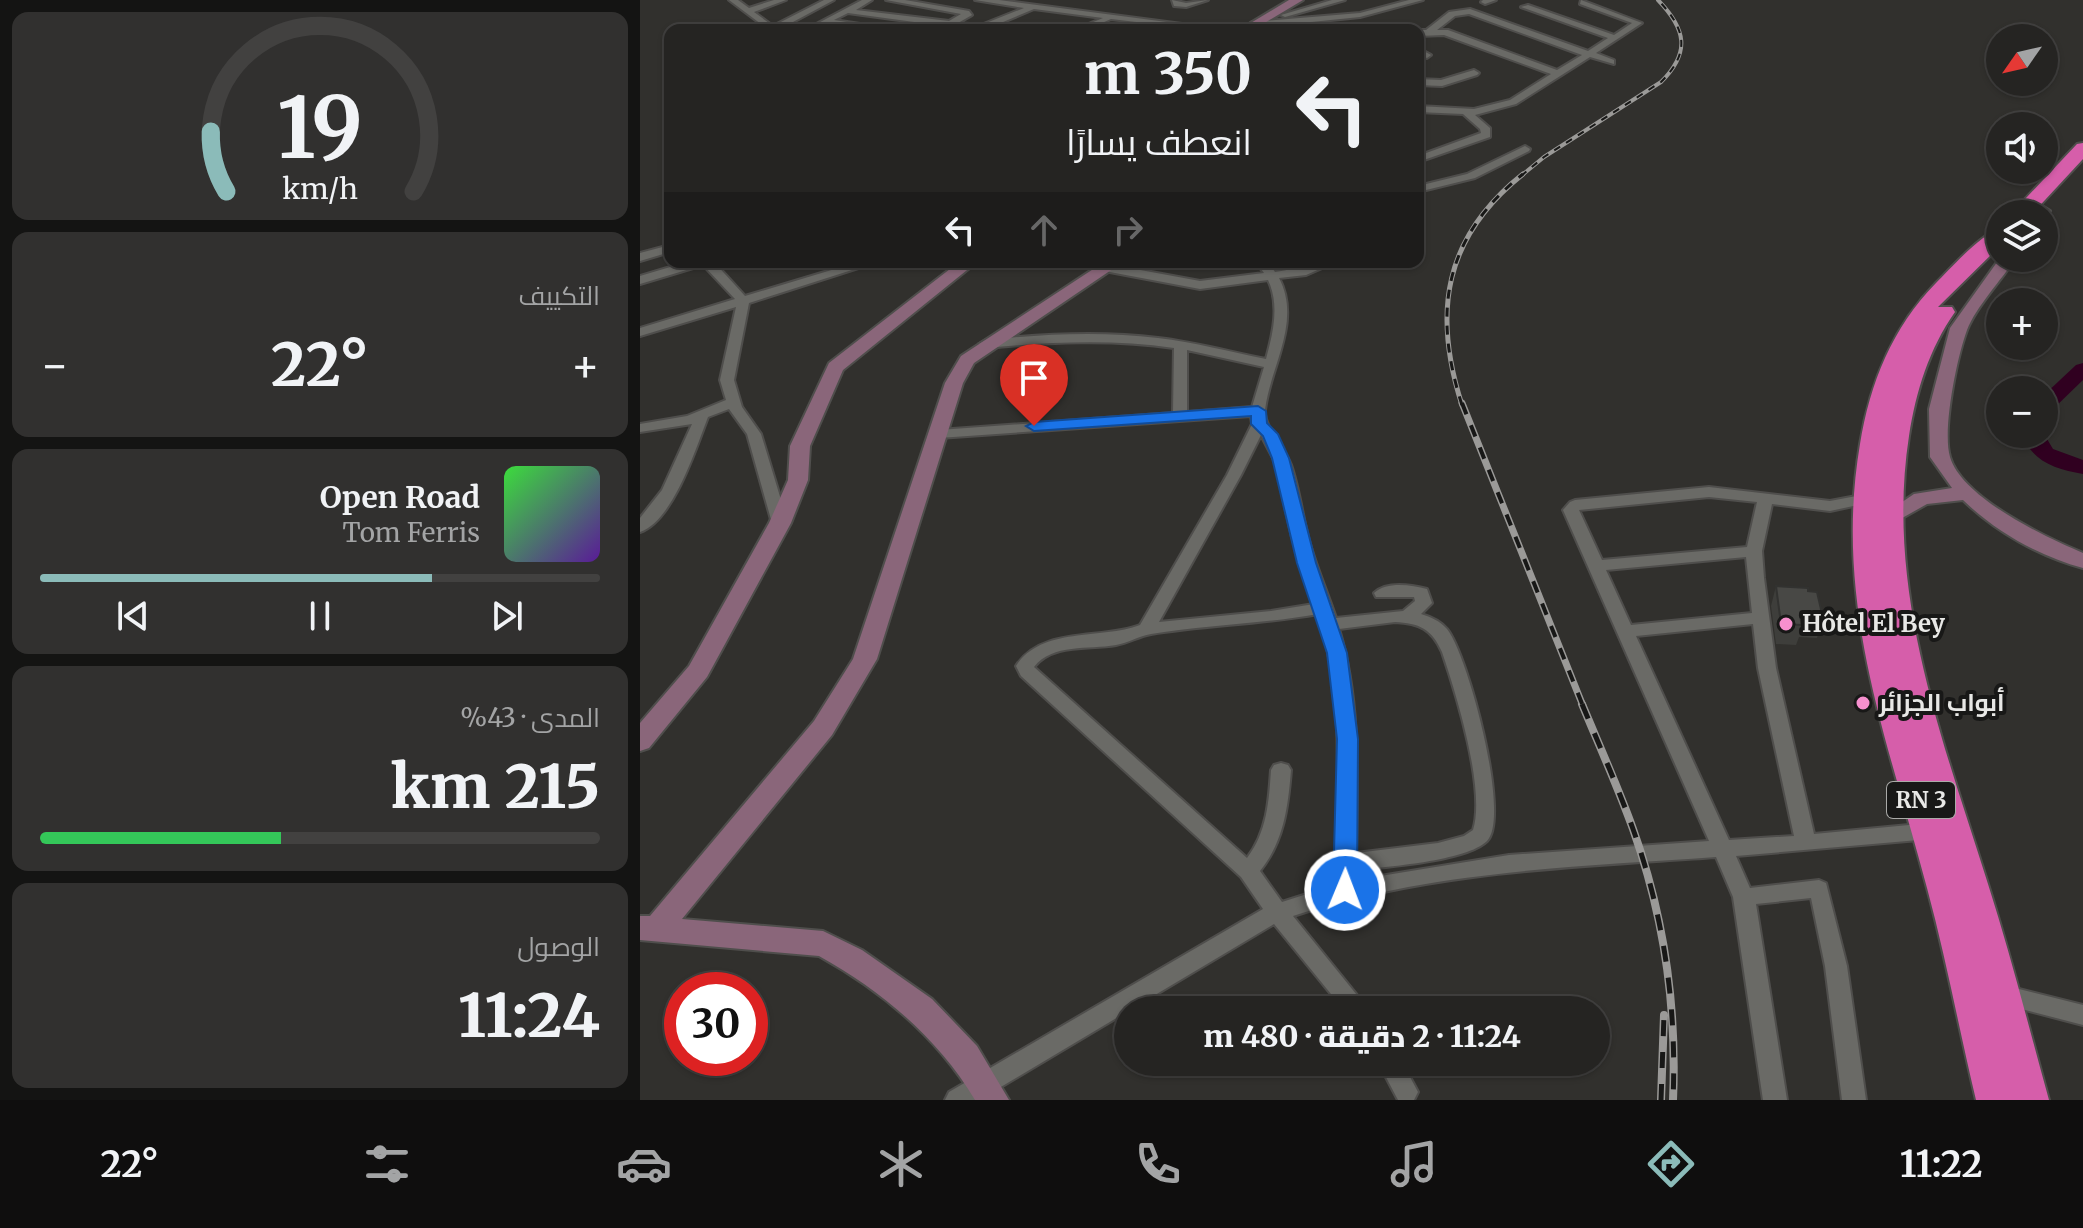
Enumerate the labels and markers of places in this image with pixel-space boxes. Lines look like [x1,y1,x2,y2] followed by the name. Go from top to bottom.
[1000,344,1068,426] pin
[1802,608,1946,639] place label: Hôtel El Bey
[1777,615,1795,633] marker: Hôtel El Bey
[1878,687,2005,718] place label: أبواب الجزائر
[1854,694,1872,712] marker: أبواب الجزائر

